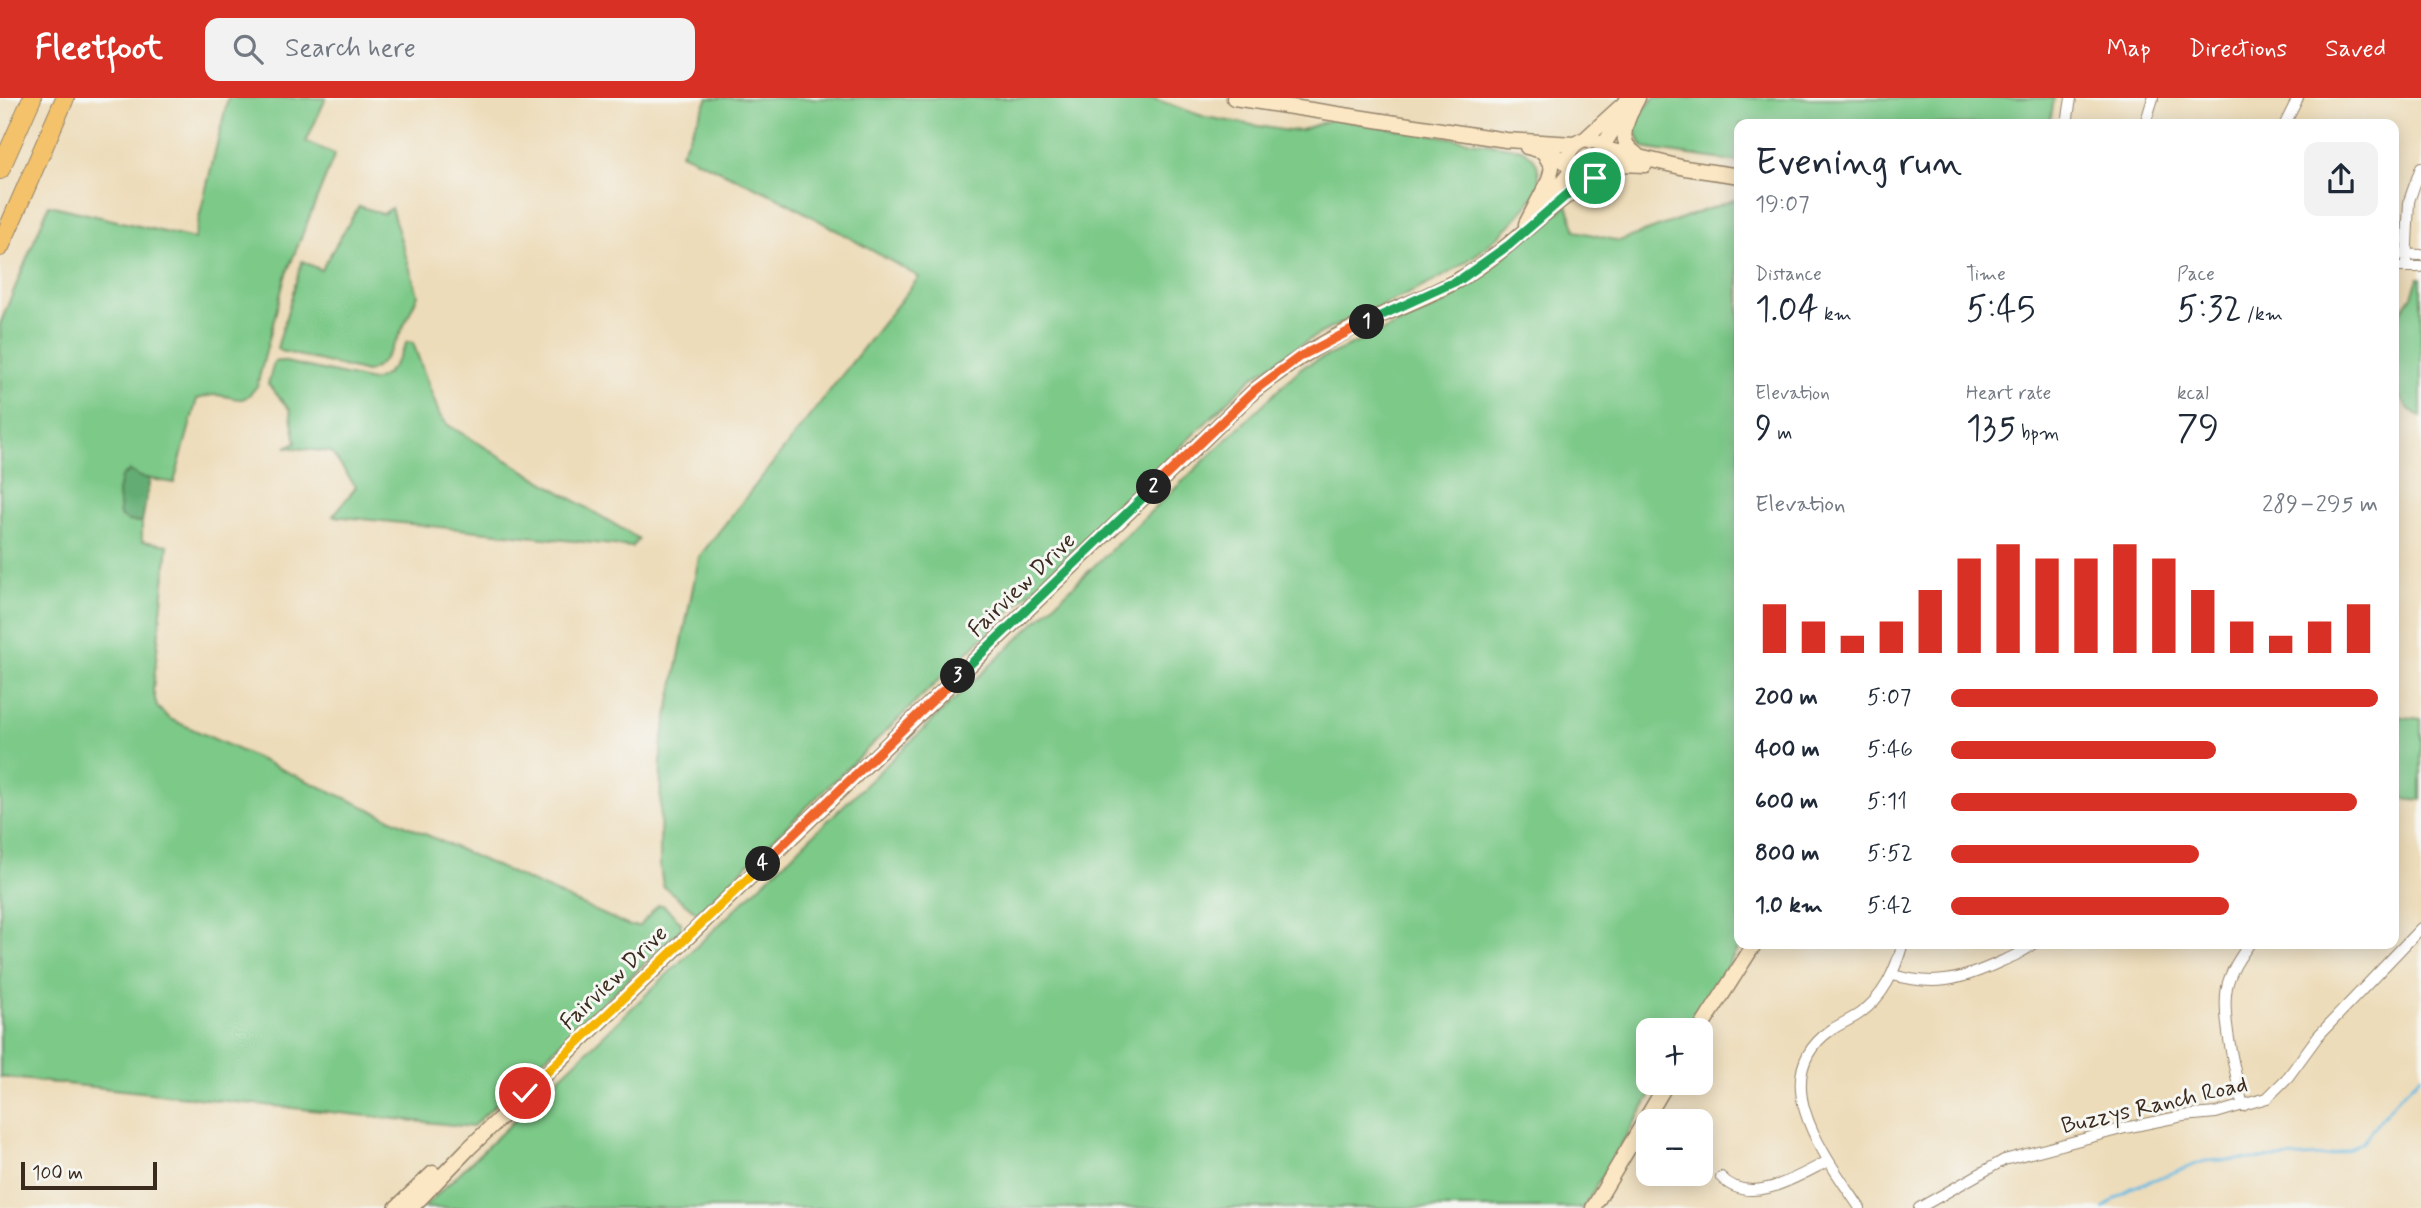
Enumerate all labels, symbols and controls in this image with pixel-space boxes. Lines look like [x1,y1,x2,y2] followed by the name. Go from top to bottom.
[205,18,695,81] search box
[35,27,163,71] text: Fleetfoot
[229,30,267,68] icon: search
[285,32,416,66] text: Search here
[2107,34,2151,65] text: Map
[2189,34,2287,65] text: Directions
[2325,34,2386,65] text: Saved
[1755,139,1962,188] text: Evening run
[2304,142,2378,216] button: share
[1565,148,1625,208] pin
[1576,159,1614,197] icon: arrive
[1755,190,1810,220] text: 19:07
[1755,262,1822,287] text: Distance
[1966,262,2006,287] text: Time
[2177,262,2215,287] text: Pace
[1755,287,1819,333] text: 1.04
[1966,287,2035,333] text: 5:45
[2177,287,2242,333] text: 5:32
[1819,302,1852,327] text: km
[2242,302,2283,327] text: /km
[1350,304,1384,340] pin: 1
[1362,309,1371,334] text: 1
[1755,381,1830,406] text: Elevation
[1966,381,2051,406] text: Heart rate
[2177,381,2209,406] text: kcal
[1755,406,1772,452] text: 9
[1966,406,2016,452] text: 135
[2177,406,2219,452] text: 79
[1772,421,1792,446] text: m
[2016,421,2059,446] text: bpm
[1136,470,1172,504] pin: 2
[1149,474,1158,499] text: 2
[1755,490,1846,520] text: Elevation
[2262,490,2378,520] text: 289–295 m
[962,526,1083,644] street label: Fairview Drive
[940,658,976,694] pin: 3
[953,663,962,688] text: 3
[1755,683,1818,713] text: 200 m
[1867,683,1911,713] text: 5:07
[1755,735,1820,765] text: 400 m
[1867,735,1913,765] text: 5:46
[1755,787,1818,817] text: 600 m
[1867,787,1907,817] text: 5:11
[1755,839,1819,869] text: 800 m
[1867,839,1913,869] text: 5:52
[746,846,780,882] pin: 4
[757,851,768,876] text: 4
[1755,891,1823,921] text: 1.0 km
[1867,891,1912,921] text: 5:42
[554,919,675,1037] street label: Fairview Drive
[1636,1018,1713,1186] map controls
[1636,1018,1713,1095] button: +
[495,1063,555,1123] pin
[2058,1070,2250,1142] street label: Buzzys Ranch Road
[506,1074,544,1112] icon: check
[1636,1109,1713,1186] button: −
[21,1159,158,1191] scale bar
[32,1161,83,1186] text: 100 m

